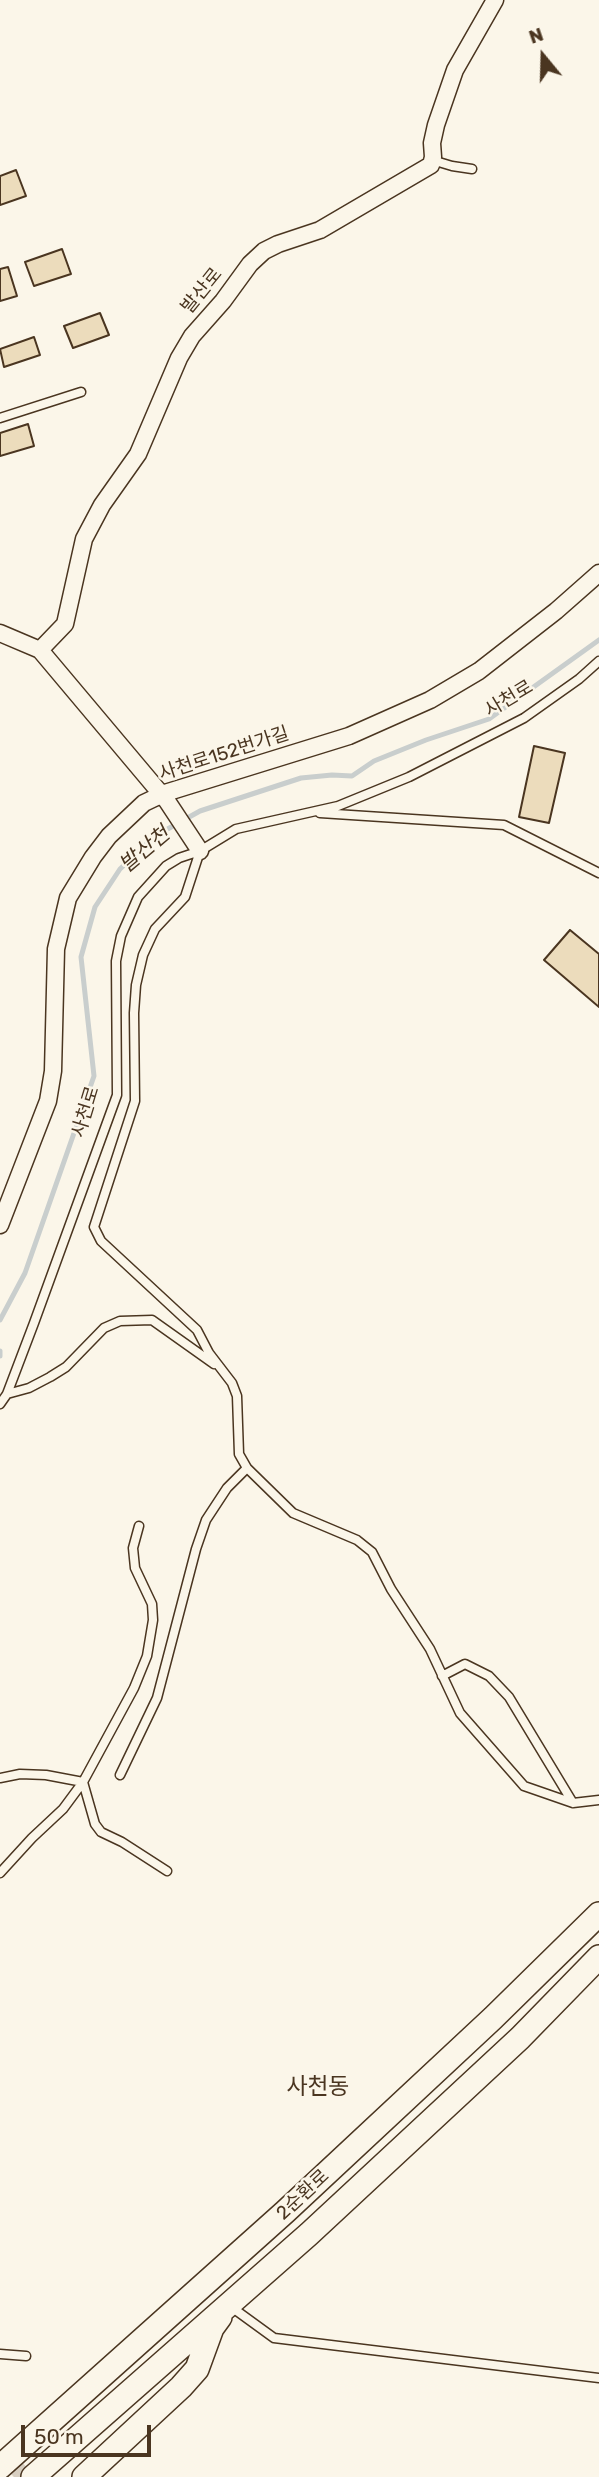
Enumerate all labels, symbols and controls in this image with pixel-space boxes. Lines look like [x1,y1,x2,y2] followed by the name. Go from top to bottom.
[508,21,578,91] north arrow
[526,23,546,49] text: N
[177,263,227,319] street label: 발산로
[481,676,537,722] street label: 사천로
[156,722,292,786] street label: 사천로152번가길
[115,822,175,878] water label: 발산천
[67,1084,105,1140] street label: 사천로
[286,2073,350,2101] district label: 사천동
[272,2165,334,2225] street label: 2순환로
[24,2410,154,2454] scale bar
[34,2424,84,2449] text: 50 m

